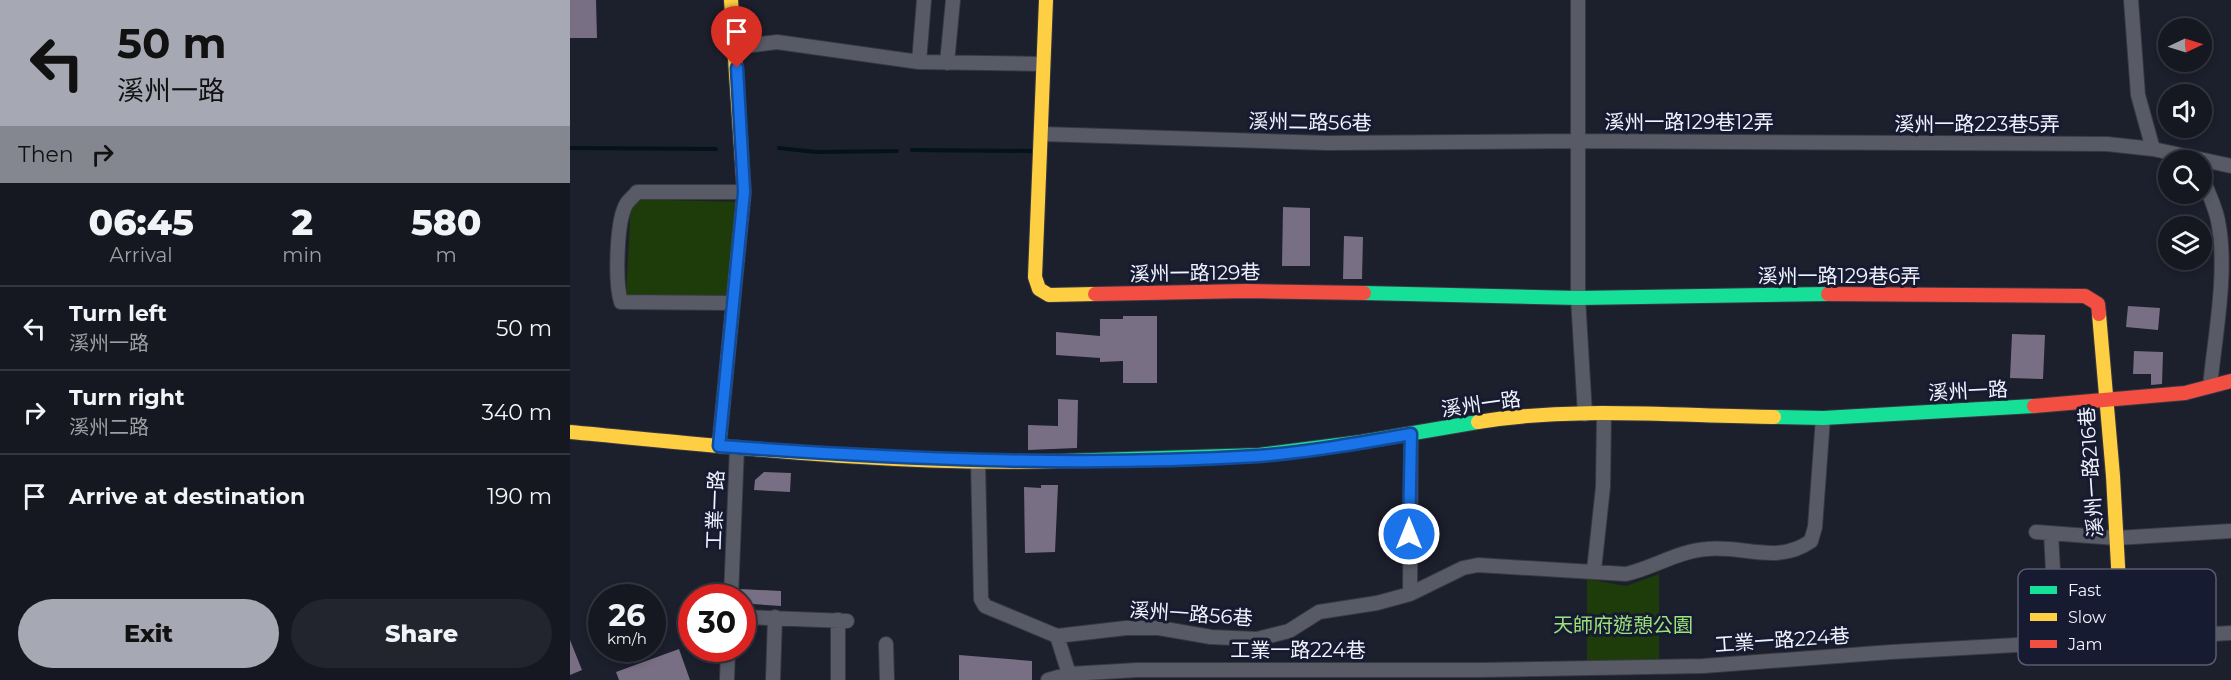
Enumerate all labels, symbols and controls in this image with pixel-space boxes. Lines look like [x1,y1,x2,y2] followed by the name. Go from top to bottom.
[711,6,762,68] pin
[720,15,753,48] icon: arrive
[117,17,226,69] text: 50 m
[2158,18,2212,72] north arrow
[2158,18,2212,270] map controls
[18,24,96,102] icon: left
[117,74,225,107] text: 溪州一路
[2158,84,2212,138] button: sound
[1248,109,1372,135] street label: 溪州二路56巷
[1604,110,1774,134] street label: 溪州一路129巷12弄
[1894,112,2060,136] street label: 溪州一路223巷5弄
[86,138,119,171] icon: right
[18,141,74,168] text: Then
[2158,150,2212,204] button: search
[89,200,194,244] text: 06:45
[292,200,313,244] text: 2
[411,200,482,244] text: 580
[2158,216,2212,270] button: layers
[110,243,173,267] text: Arrival
[282,243,322,267] text: min
[436,243,457,267] text: m
[1129,260,1261,286] street label: 溪州一路129巷
[1758,264,1920,288] street label: 溪州一路129巷6弄
[69,300,167,327] text: Turn left
[18,312,51,345] icon: left
[496,315,552,342] text: 50 m
[69,331,149,355] text: 溪州一路
[1927,377,2009,405] street label: 溪州一路
[69,384,184,411] text: Turn right
[1440,387,1522,421] street label: 溪州一路
[18,396,51,429] icon: right
[481,399,552,426] text: 340 m
[2074,406,2108,538] street label: 溪州一路216巷
[69,415,149,439] text: 溪州二路
[702,470,728,550] street label: 工業一路
[18,480,51,513] icon: arrive
[69,483,305,510] text: Arrive at destination
[487,483,552,510] text: 190 m
[1377,502,1441,566] position arrow
[2018,569,2216,665] legend
[2068,581,2102,600] text: Fast
[678,584,756,662] speed limit sign: 30
[609,597,645,634] text: 26
[1129,598,1253,630] street label: 溪州一路56巷
[18,599,279,668] button: Exit
[291,599,552,668] button: Share
[2068,608,2106,627] text: Slow
[1553,613,1693,637] park label: 天師府遊憩公園
[1714,623,1850,657] street label: 工業一路224巷
[607,629,647,648] text: km/h
[2067,635,2102,654] text: Jam
[1230,638,1366,662] street label: 工業一路224巷

